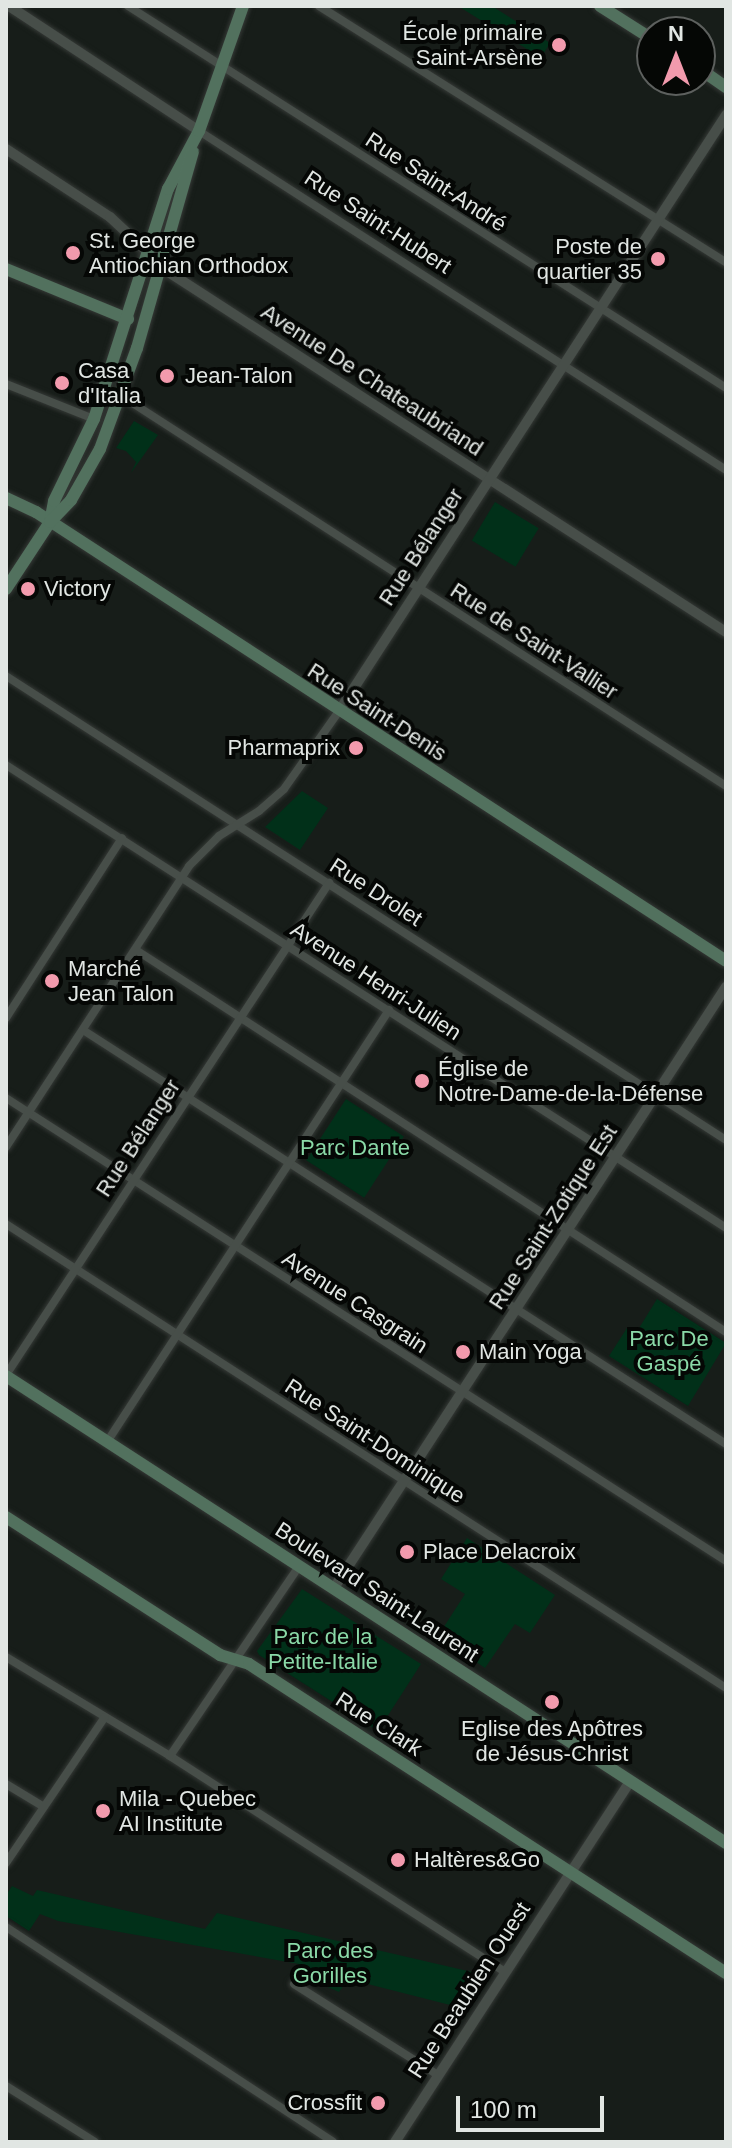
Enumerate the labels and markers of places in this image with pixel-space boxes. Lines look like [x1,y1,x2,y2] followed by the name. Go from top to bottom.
[402,19,543,70] place label: École primaire Saint-Arsène
[550,36,568,54] marker: École primaire Saint-Arsène
[89,227,288,278] place label: St. George Antiochian Orthodox
[537,233,642,284] place label: Poste de quartier 35
[64,244,82,262] marker: St. George Antiochian Orthodox
[649,250,667,268] marker: Poste de quartier 35
[78,357,141,408] place label: Casa d'Italia
[185,363,293,389] place label: Jean-Talon
[156,365,178,387] marker: Jean-Talon
[53,374,71,392] marker: Casa d'Italia
[44,576,111,602] place label: Victory
[19,580,37,598] marker: Victory
[228,735,340,761] place label: Pharmaprix
[347,739,365,757] marker: Pharmaprix
[68,955,174,1006] place label: Marché Jean Talon
[43,972,61,990] marker: Marché Jean Talon
[438,1055,703,1106] place label: Église de Notre-Dame-de-la-Défense
[413,1072,431,1090] marker: Église de Notre-Dame-de-la-Défense
[479,1339,582,1365] place label: Main Yoga
[454,1343,472,1361] marker: Main Yoga
[423,1539,576,1565] place label: Place Delacroix
[398,1543,416,1561] marker: Place Delacroix
[543,1693,561,1711] marker: Eglise des Apôtres de Jésus-Christ
[460,1715,644,1766] place label: Eglise des Apôtres de Jésus-Christ
[119,1785,256,1836] place label: Mila - Quebec AI Institute
[94,1802,112,1820] marker: Mila - Quebec AI Institute
[414,1847,540,1873] place label: Haltères&Go
[389,1851,407,1869] marker: Haltères&Go
[287,2090,362,2116] place label: Crossfit
[369,2094,387,2112] marker: Crossfit

